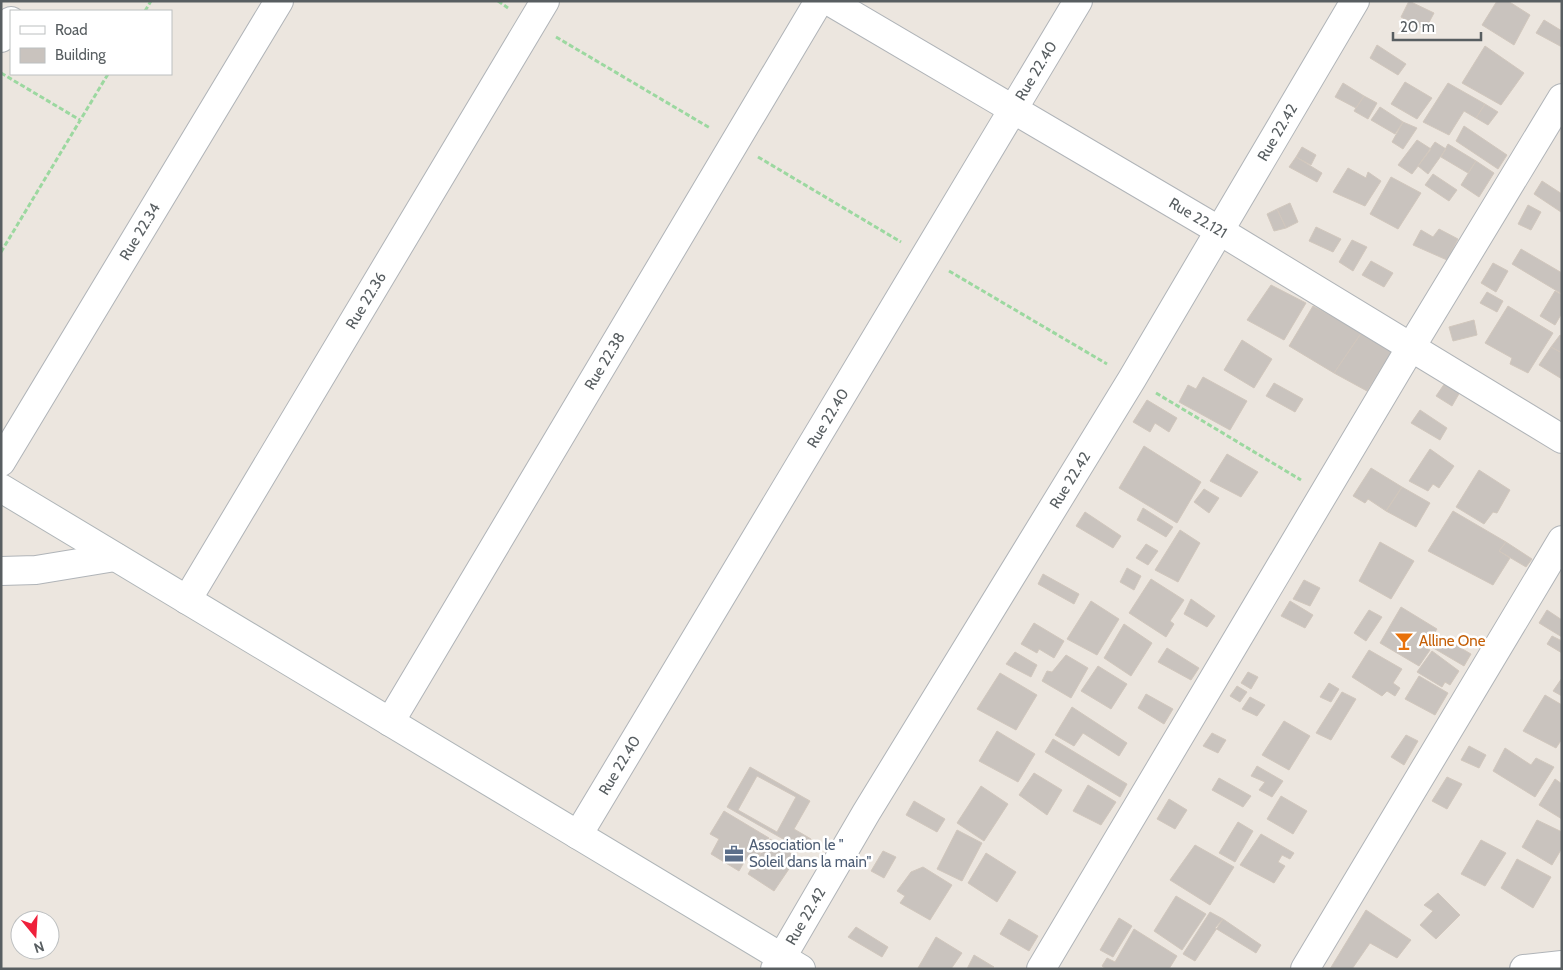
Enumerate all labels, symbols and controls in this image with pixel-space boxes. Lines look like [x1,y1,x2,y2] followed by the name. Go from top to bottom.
[10,10,172,75] legend
[1393,10,1480,42] scale bar
[1400,18,1435,36] text: 20 m
[55,21,88,39] text: Road
[1011,38,1061,104] street label: Rue 22.40
[55,46,106,64] text: Building
[1254,100,1301,164] street label: Rue 22.42
[1166,194,1230,242] street label: Rue 22.121
[116,200,164,263] street label: Rue 22.34
[342,269,390,332] street label: Rue 22.36
[581,329,629,393] street label: Rue 22.38
[803,385,853,451] street label: Rue 22.40
[1046,448,1094,512] street label: Rue 22.42
[1393,630,1415,652] bar icon: Alline One
[1419,632,1486,650] place label: Alline One
[595,733,644,798] street label: Rue 22.40
[749,836,872,871] place label: Association le " Soleil dans la main"
[723,843,745,865] office icon: Association le " Soleil dans la main"
[782,884,830,948] street label: Rue 22.42
[10,910,60,960] north arrow
[32,937,47,957] text: N

